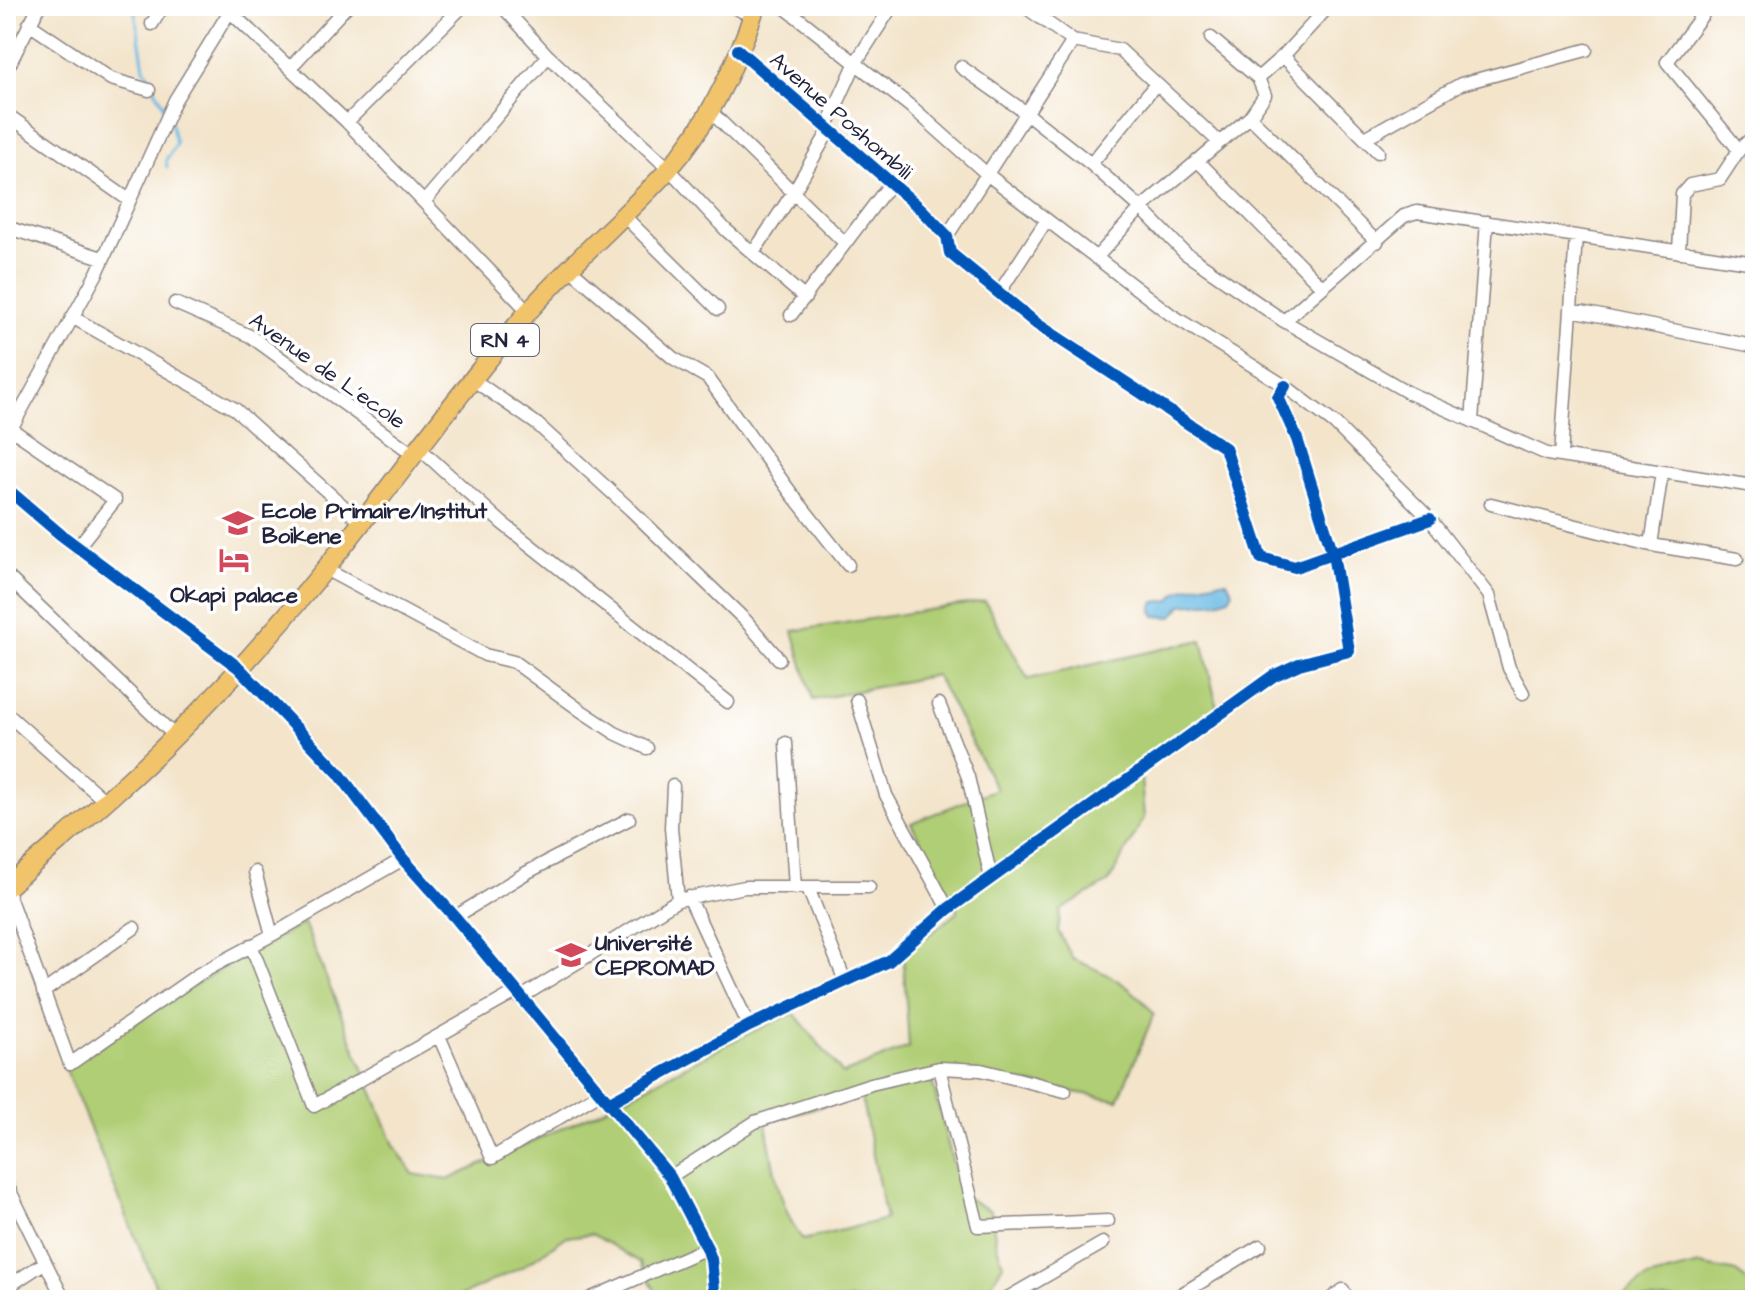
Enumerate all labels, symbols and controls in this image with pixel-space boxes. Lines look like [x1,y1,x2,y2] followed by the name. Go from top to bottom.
[763,45,919,187] street label: Avenue Poshombili
[243,306,412,437] street label: Avenue de L'ecole
[471,324,539,356] road number: RN 4
[262,496,488,552] place label: Ecole Primaire/Institut Boikene
[221,506,255,540] school or university icon: Ecole Primaire/Institut Boikene
[217,543,251,577] hotel icon: Okapi palace
[170,580,298,611] place label: Okapi palace
[595,928,715,984] place label: Université CEPROMAD
[554,938,588,972] school or university icon: Université CEPROMAD

